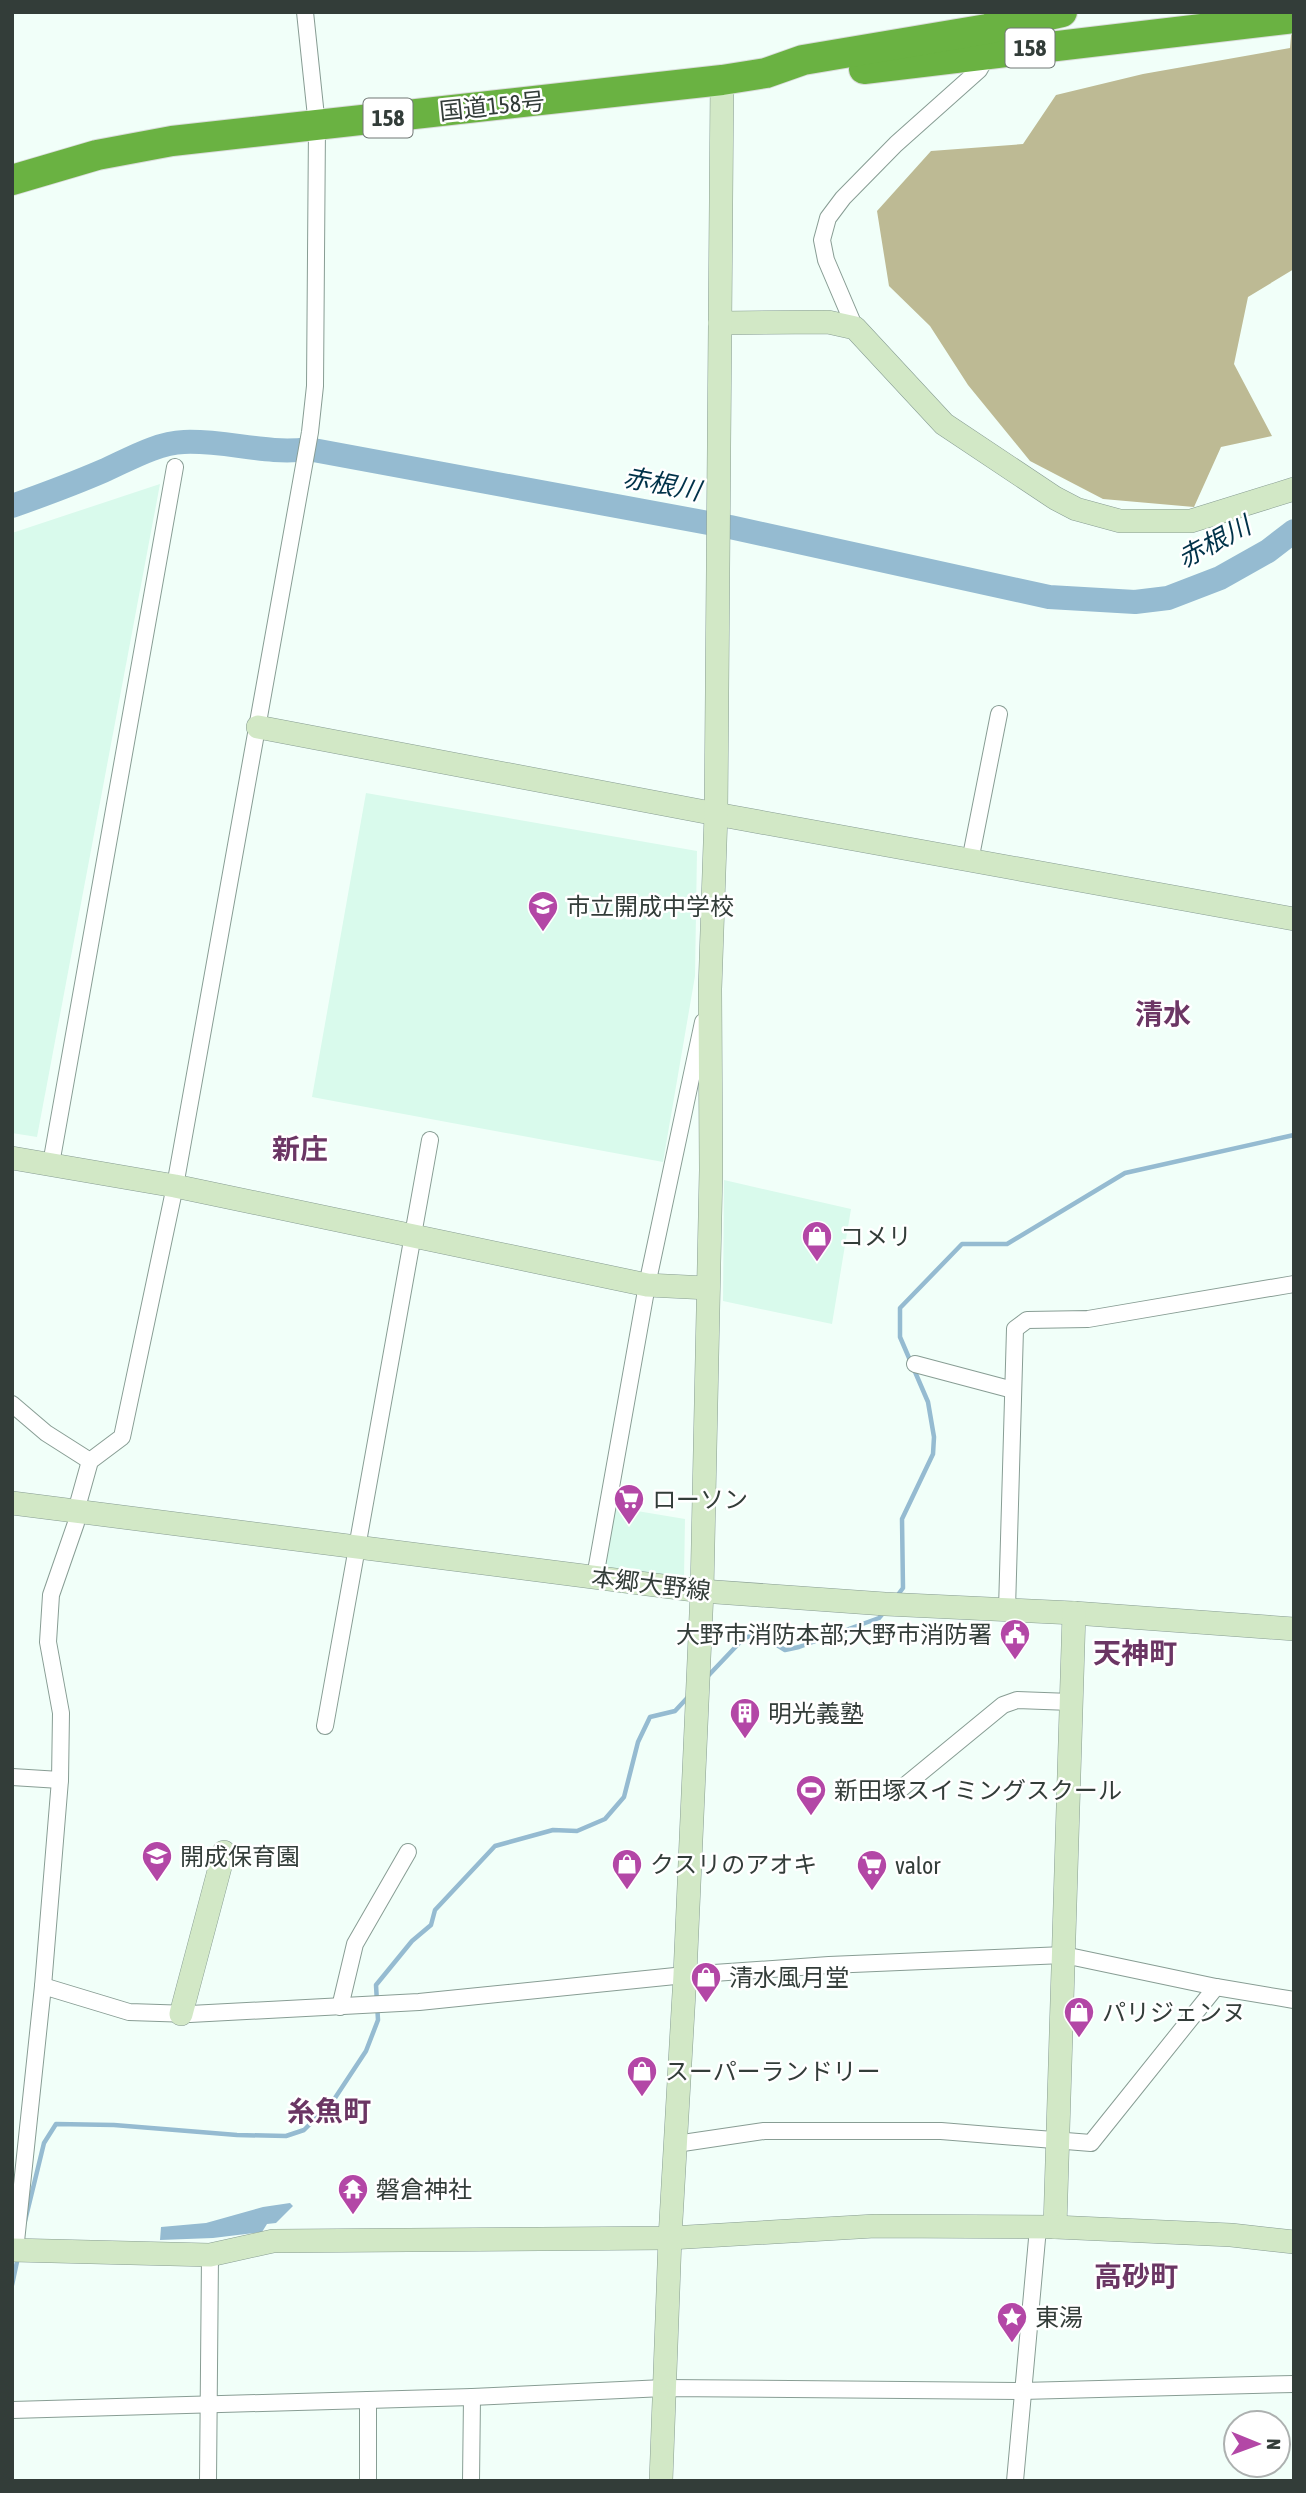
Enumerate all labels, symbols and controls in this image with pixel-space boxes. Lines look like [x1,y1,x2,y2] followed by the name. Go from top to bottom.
[1006,28,1054,68] road number: 158
[438,87,546,125] street label: 国道158号
[364,99,412,138] road number: 158
[621,462,706,507] water label: 赤根川
[1173,509,1258,574] water label: 赤根川
[526,889,560,933] school or university icon: 市立開成中学校
[566,893,734,920] place label: 市立開成中学校
[1135,998,1191,1030] district label: 清水
[272,1133,328,1165] district label: 新庄
[800,1219,834,1263] shop icon: コメリ
[840,1223,912,1250] place label: コメリ
[612,1482,646,1526] supermarket icon: ローソン
[652,1486,748,1513] place label: ローソン
[590,1563,712,1605] street label: 本郷大野線
[998,1617,1032,1661] public building icon: 大野市消防本部;大野市消防署
[676,1621,992,1648] place label: 大野市消防本部;大野市消防署
[1093,1637,1177,1669] district label: 天神町
[728,1696,762,1740] building icon: 明光義塾
[768,1700,864,1727] place label: 明光義塾
[794,1773,828,1817] sports icon: 新田塚スイミングスクール
[834,1777,1122,1804] place label: 新田塚スイミングスクール
[140,1839,174,1883] school or university icon: 開成保育園
[180,1843,300,1870] place label: 開成保育園
[610,1847,644,1891] shop icon: クスリのアオキ
[855,1848,889,1892] supermarket icon: valor
[650,1851,817,1878] place label: クスリのアオキ
[895,1852,941,1879] place label: valor
[689,1960,723,2004] shop icon: 清水風月堂
[729,1964,849,1991] place label: 清水風月堂
[1062,1995,1096,2039] shop icon: パリジェンヌ
[1102,1999,1246,2026] place label: パリジェンヌ
[625,2054,659,2098] shop icon: スーパーランドリー
[665,2058,881,2085] place label: スーパーランドリー
[287,2095,371,2127] district label: 糸魚町
[336,2172,370,2216] temple icon: 磐倉神社
[376,2176,472,2203] place label: 磐倉神社
[1094,2260,1178,2292] district label: 高砂町
[995,2300,1029,2344] place icon: 東湯
[1035,2304,1083,2331] place label: 東湯
[1222,2409,1292,2479] north arrow
[1263,2438,1285,2450] text: N

